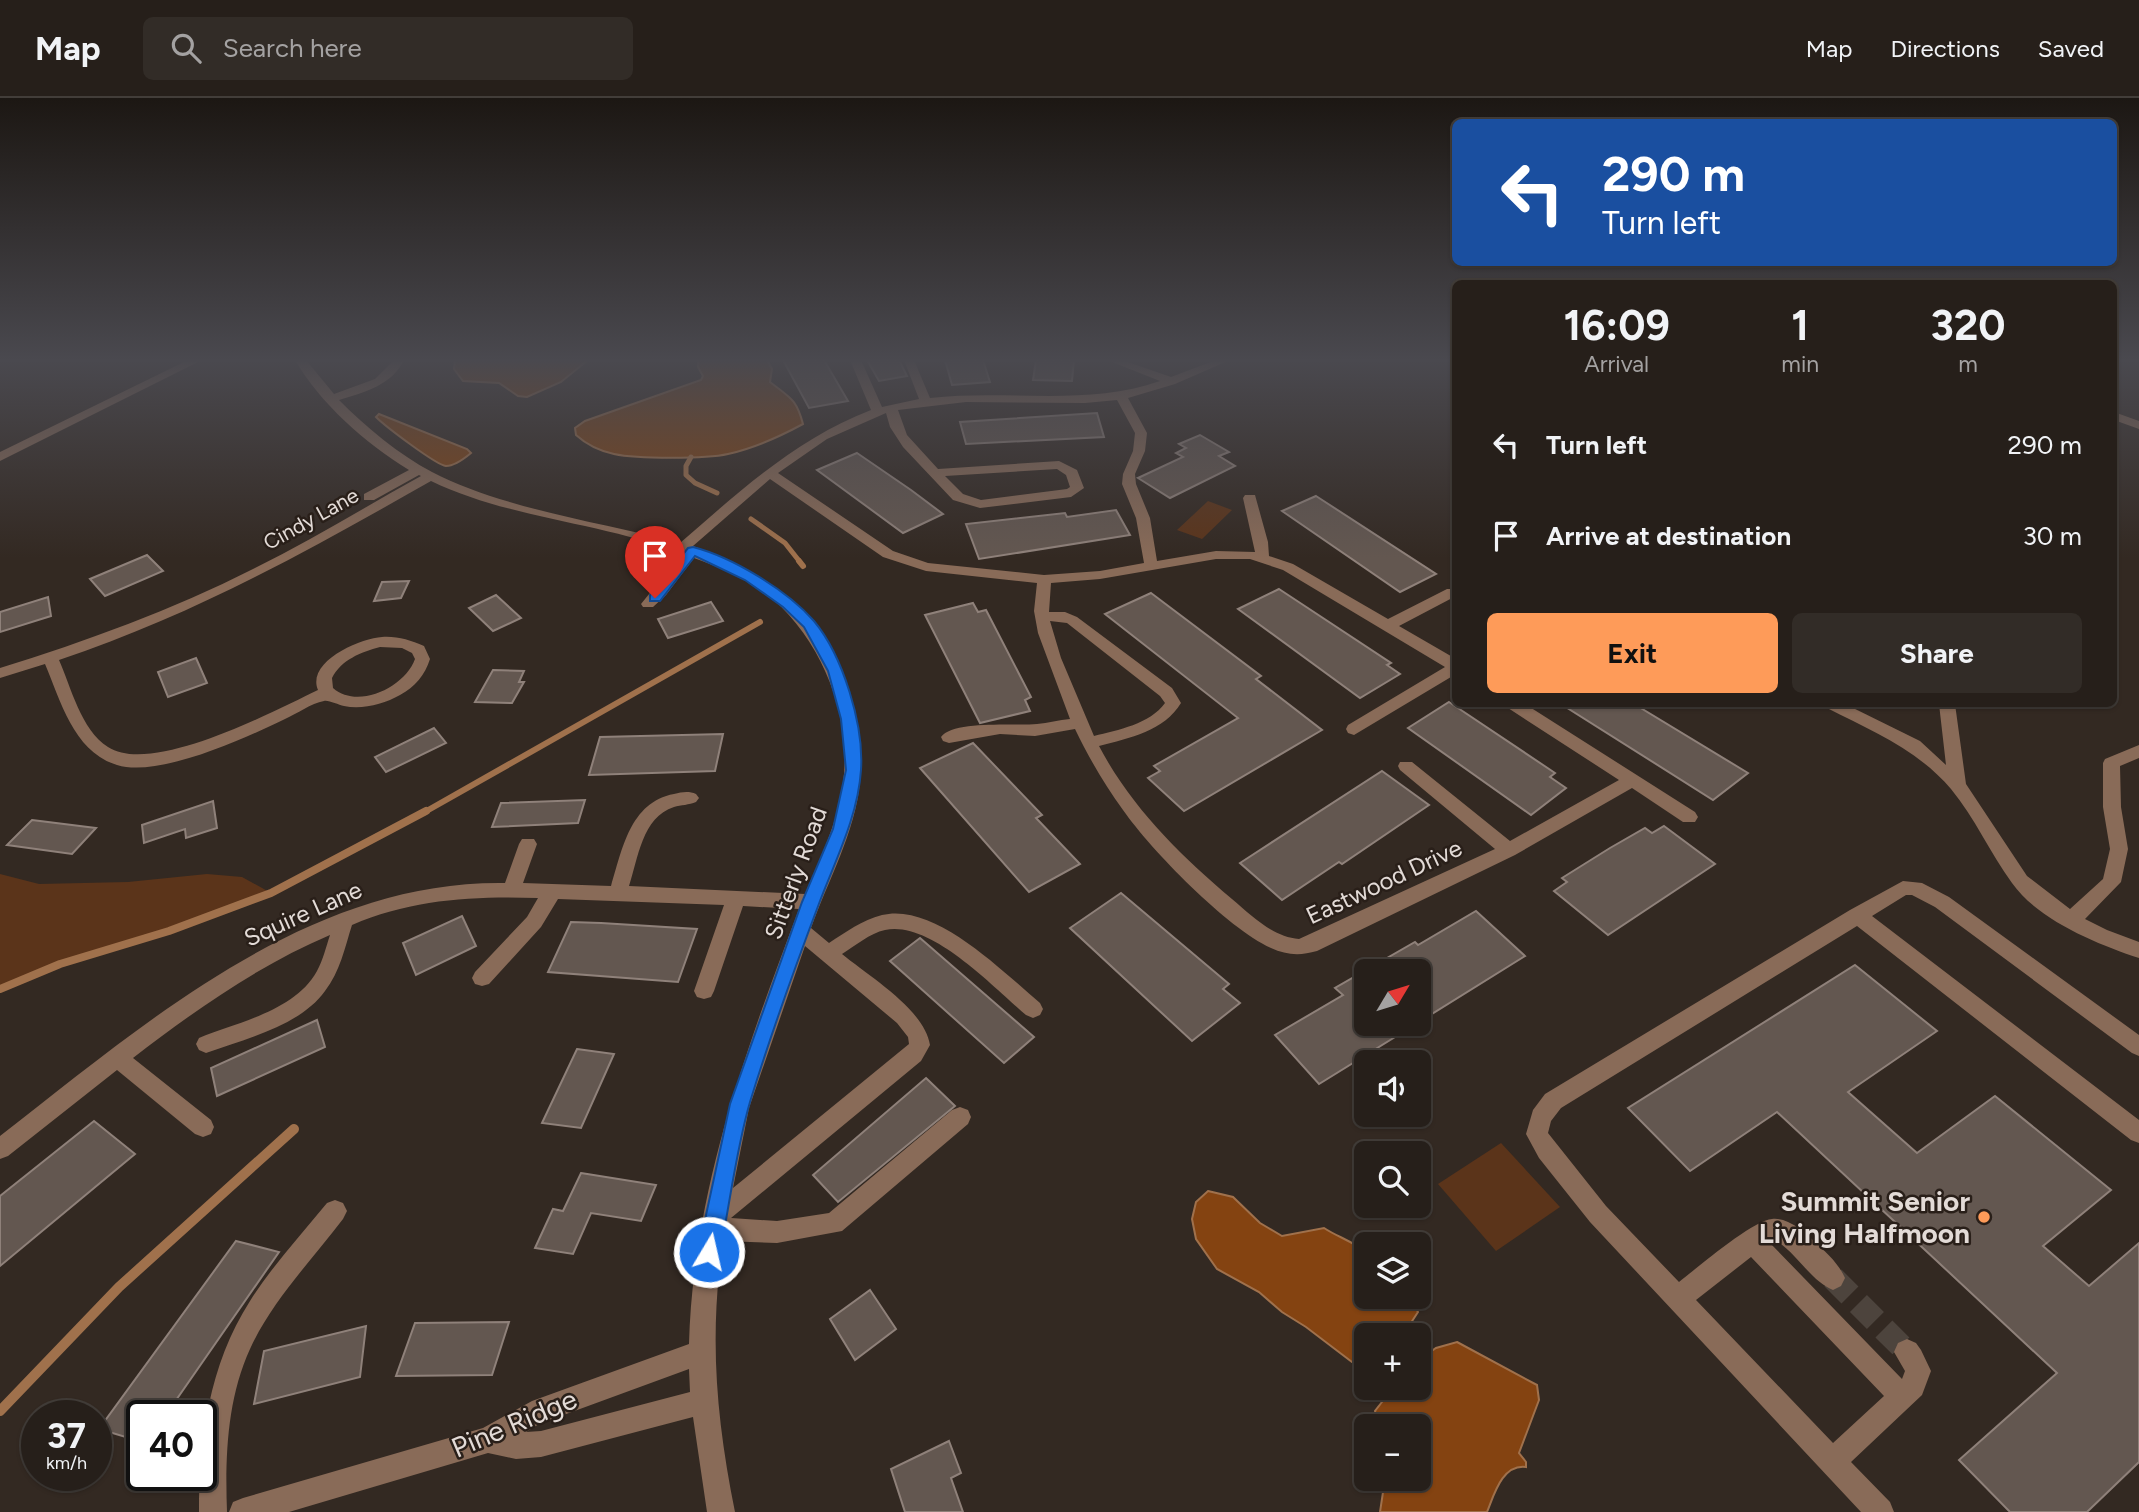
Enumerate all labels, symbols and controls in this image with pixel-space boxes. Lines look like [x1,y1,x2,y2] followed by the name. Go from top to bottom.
[143,17,633,80] search box
[35,29,101,68] text: Map
[167,29,205,67] icon: search
[223,32,362,64] text: Search here
[1806,34,1852,63] text: Map
[1890,34,2000,63] text: Directions
[2038,34,2104,63] text: Saved
[1602,144,1745,203] text: 290 m
[1487,147,1578,238] icon: left
[1602,204,1721,242] text: Turn left
[1564,300,1670,351] text: 16:09
[1791,300,1809,351] text: 1
[1931,300,2005,351] text: 320
[1584,350,1649,378] text: Arrival
[1781,350,1819,378] text: min
[1958,350,1978,378] text: m
[1487,426,1525,464] icon: left
[1546,429,1647,461] text: Turn left
[2008,429,2082,461] text: 290 m
[259,482,363,555] street label: Cindy Lane
[1487,517,1525,555] icon: arrive
[1546,520,1791,552] text: Arrive at destination
[2023,520,2082,552] text: 30 m
[625,526,685,598] pin
[636,537,674,575] icon: arrive
[1487,613,1778,693] button: Exit
[1792,613,2082,693] button: Share
[758,803,833,943] street label: Sitterly Road
[1301,833,1466,930] street label: Eastwood Drive
[239,875,366,952] street label: Squire Lane
[1354,959,1432,1036] north arrow
[1354,959,1431,1491] map controls
[1354,1050,1431,1127] button: sound
[1354,1141,1431,1218] button: search
[1759,1184,1970,1250] place label: Summit Senior Living Halfmoon
[1976,1209,1992,1225] marker: Summit Senior Living Halfmoon
[672,1215,746,1289] position arrow
[1354,1232,1431,1309] button: layers
[1354,1323,1431,1400] button: +
[446,1381,582,1465] street label: Pine Ridge
[126,1400,217,1491] speed limit sign: 40
[1354,1414,1431,1491] button: −
[47,1415,86,1457] text: 37
[46,1452,87,1474] text: km/h

